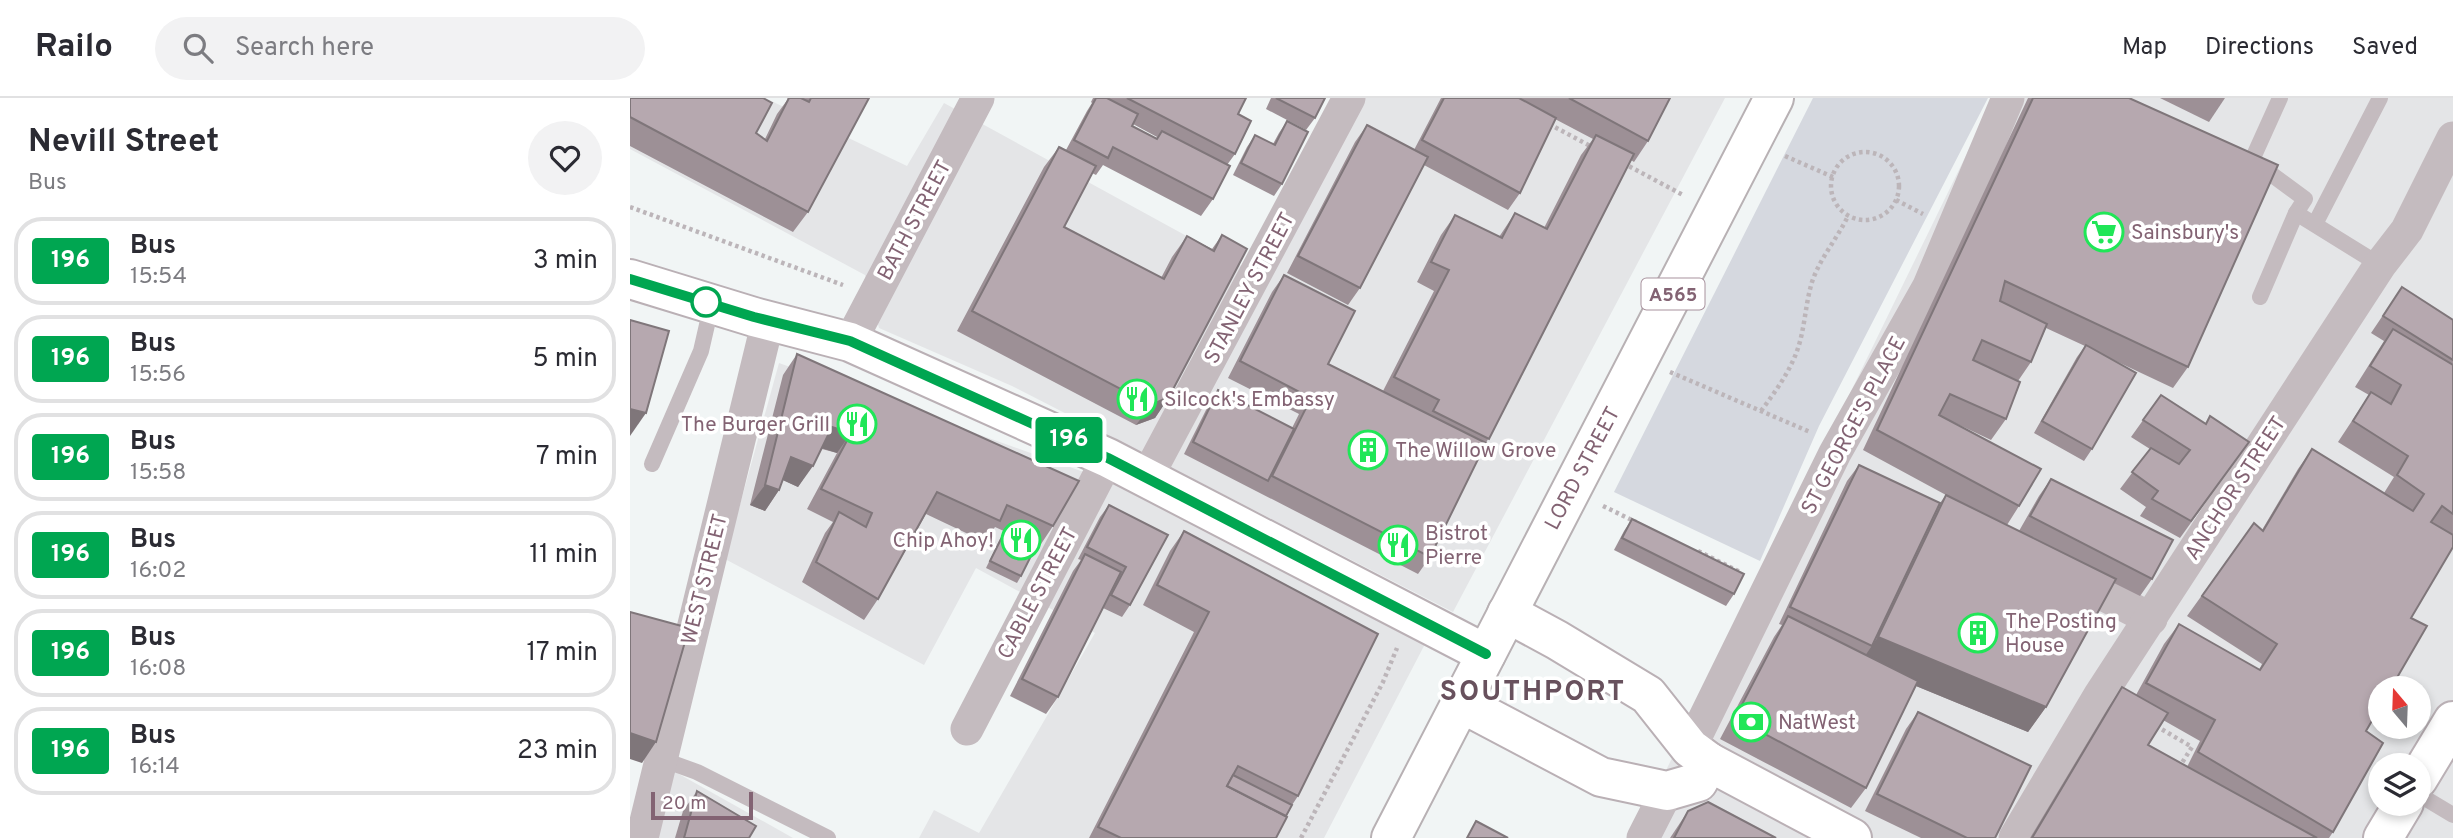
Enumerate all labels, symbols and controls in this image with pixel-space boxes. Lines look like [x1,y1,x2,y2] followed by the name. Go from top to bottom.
[155,17,645,80] search box
[35,27,113,69] text: Railo
[179,29,217,67] icon: search
[235,32,374,65] text: Search here
[2122,33,2167,63] text: Map
[2205,33,2314,63] text: Directions
[2352,33,2418,63] text: Saved
[528,121,602,195] button: heart
[28,122,219,164] text: Nevill Street
[872,156,958,285] street label: BATH STREET
[28,169,67,198] text: Bus
[1199,208,1302,369] street label: STANLEY STREET
[2083,211,2125,253] supermarket icon: Sainsbury's
[2131,220,2239,247] place label: Sainsbury's
[130,230,176,263] text: Bus
[533,245,598,278] text: 3 min
[51,246,90,276] text: 196
[130,263,187,292] text: 15:54
[1642,278,1704,310] road number: A565
[691,287,721,317] unlabelled marker
[130,328,176,361] text: Bus
[1796,332,1913,519] street label: ST GEORGE'S PLACE
[532,343,598,376] text: 5 min
[51,344,90,374] text: 196
[130,361,186,390] text: 15:56
[1116,378,1158,420] restaurant icon: Silcock's Embassy
[1164,387,1335,414] place label: Silcock's Embassy
[1540,402,1627,535] street label: LORD STREET
[836,403,878,445] restaurant icon: The Burger Grill
[681,412,830,439] place label: The Burger Grill
[2180,412,2293,566] street label: ANCHOR STREET
[1029,417,1109,463] line badge: 196
[1049,425,1089,455] text: 196
[130,426,176,459] text: Bus
[1347,429,1389,471] building icon: The Willow Grove
[1395,438,1556,465] place label: The Willow Grove
[536,441,598,474] text: 7 min
[51,442,90,472] text: 196
[130,459,186,488] text: 15:58
[676,511,735,648] street label: WEST STREET
[1000,519,1042,561] restaurant icon: Chip Ahoy!
[1425,521,1488,572] place label: Bistrot Pierre
[992,523,1084,664] street label: CABLE STREET
[130,524,176,557] text: Bus
[1377,524,1419,566] restaurant icon: Bistrot Pierre
[892,528,994,555] place label: Chip Ahoy!
[529,539,598,572] text: 11 min
[51,540,90,570] text: 196
[130,557,186,586] text: 16:02
[2005,609,2117,660] place label: The Posting House
[1957,612,1999,654] building icon: The Posting House
[130,622,176,655] text: Bus
[526,637,598,670] text: 17 min
[51,638,90,668] text: 196
[130,655,186,684] text: 16:08
[1440,675,1626,711] district label: SOUTHPORT
[2368,676,2431,738] north arrow
[2368,676,2431,816] map controls
[1730,701,1772,743] bank icon: NatWest
[1778,710,1856,737] place label: NatWest
[130,720,176,753] text: Bus
[517,735,598,768] text: 23 min
[51,736,90,766] text: 196
[130,753,180,782] text: 16:14
[2368,753,2431,816] button: layers
[651,789,752,821] scale bar
[662,792,706,816] text: 20 m

